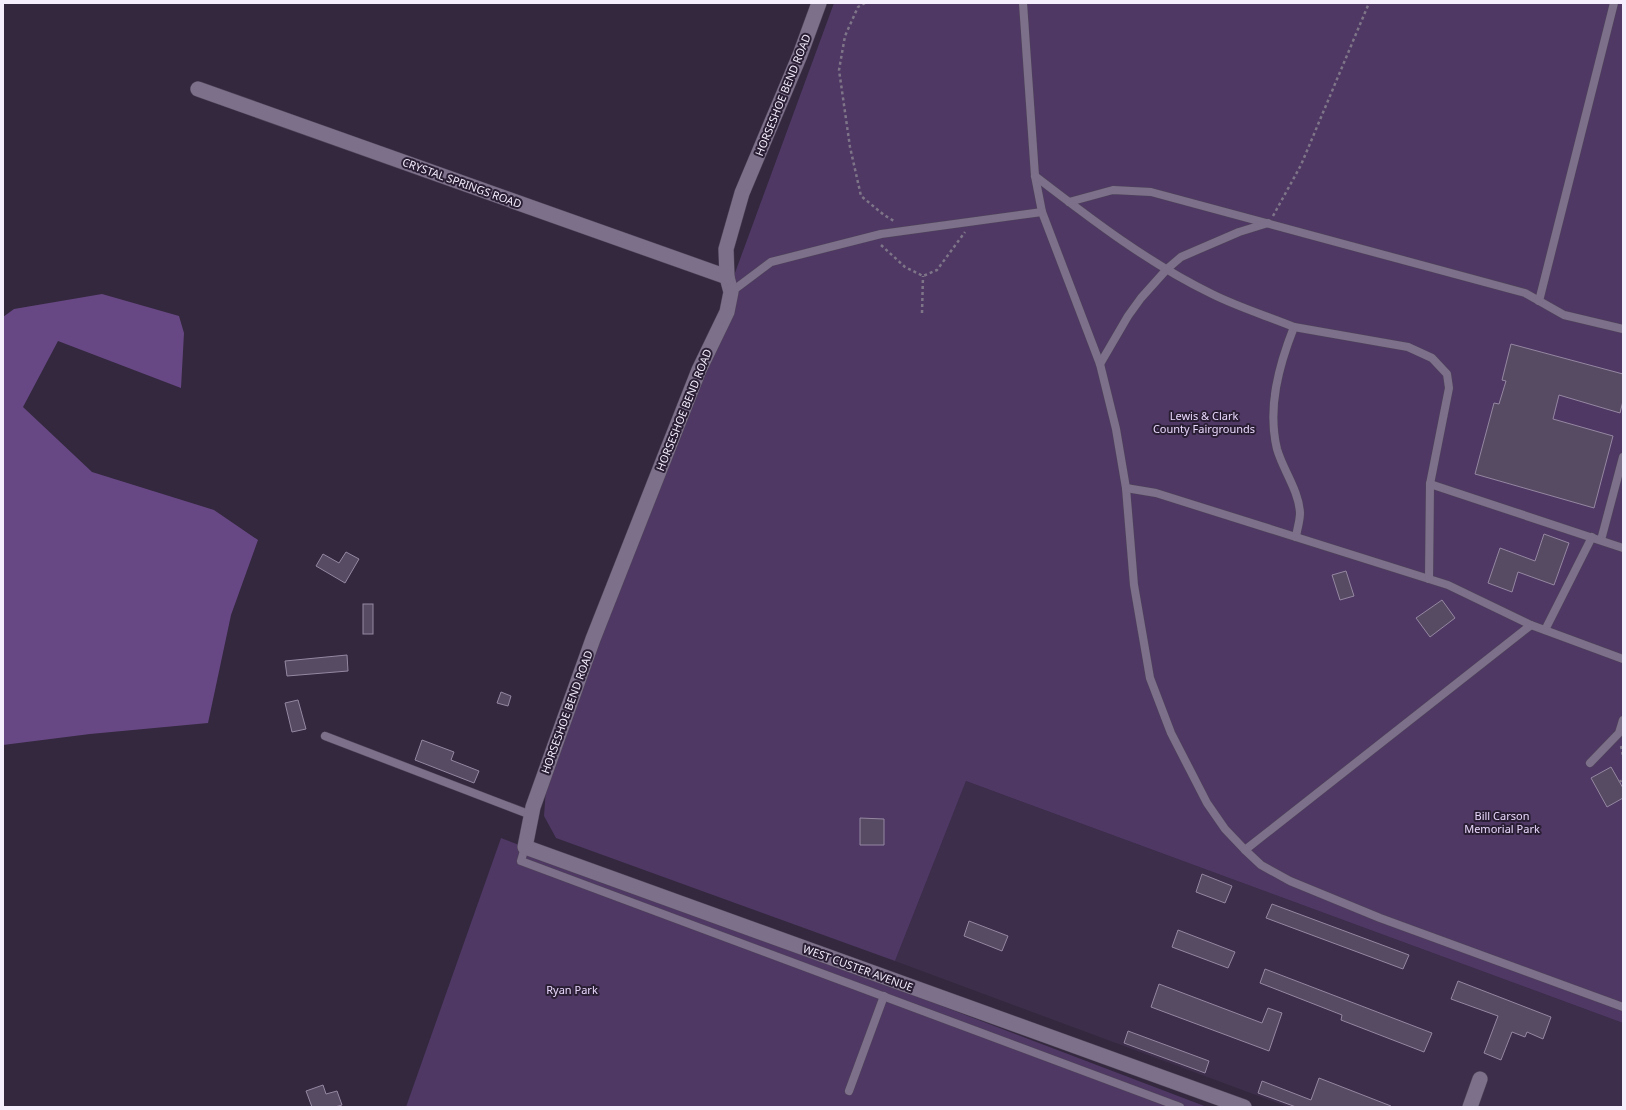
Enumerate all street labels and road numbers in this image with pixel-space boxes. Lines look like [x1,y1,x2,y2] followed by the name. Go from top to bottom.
[751,32,814,158] street label: HORSESHOE BEND ROAD
[400,154,524,211] street label: CRYSTAL SPRINGS ROAD
[652,347,715,473] street label: HORSESHOE BEND ROAD
[537,648,596,776] street label: HORSESHOE BEND ROAD
[801,941,915,994] street label: WEST CUSTER AVENUE

